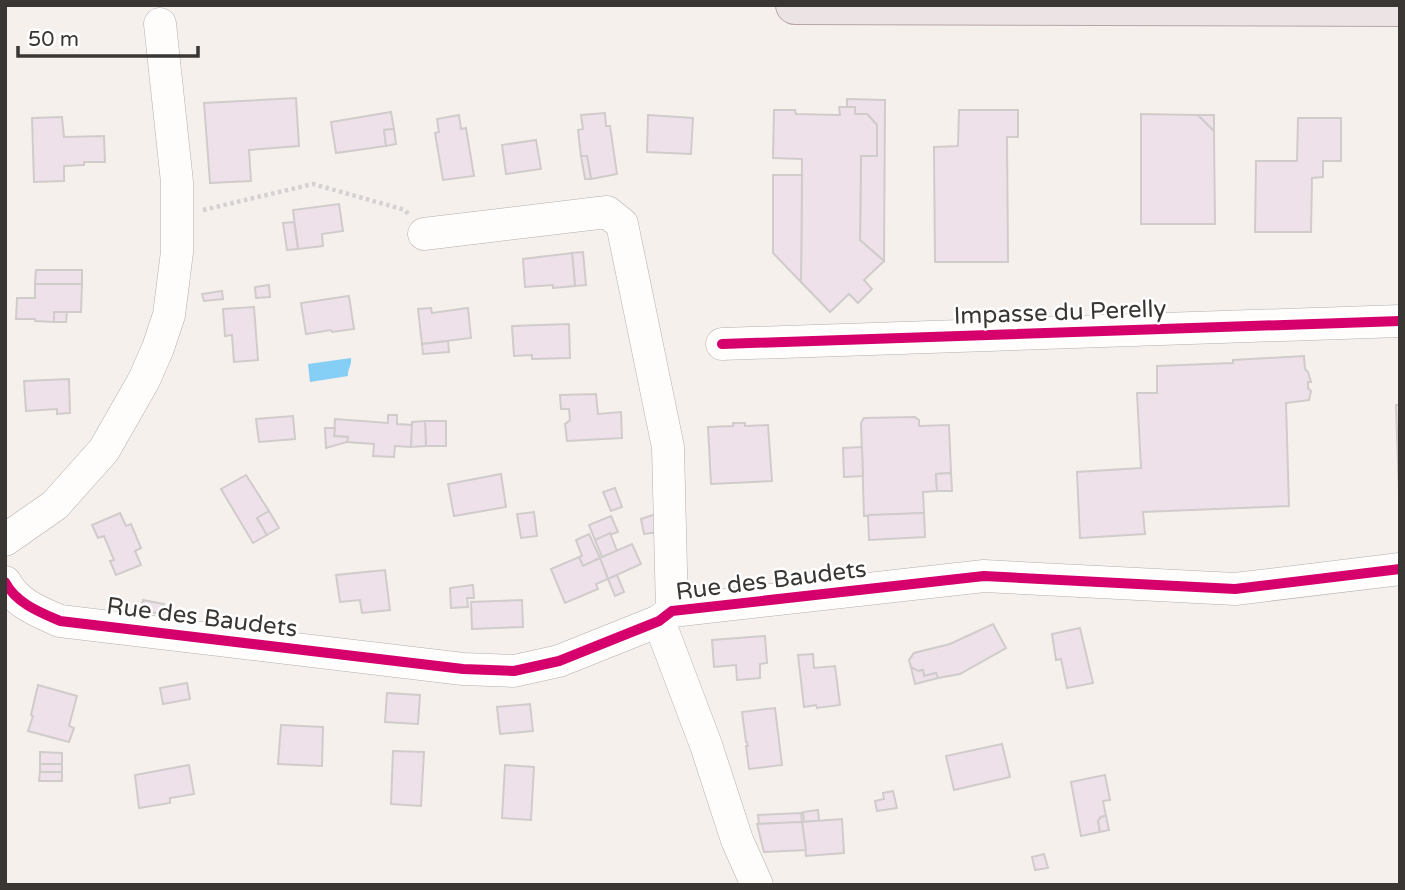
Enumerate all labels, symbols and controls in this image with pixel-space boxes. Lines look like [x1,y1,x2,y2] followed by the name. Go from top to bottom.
[18,14,198,58] scale bar
[28,27,79,52] text: 50 m
[953,294,1167,331] street label: Impasse du Perelly
[674,554,868,607] street label: Rue des Baudets
[105,591,299,644] street label: Rue des Baudets

